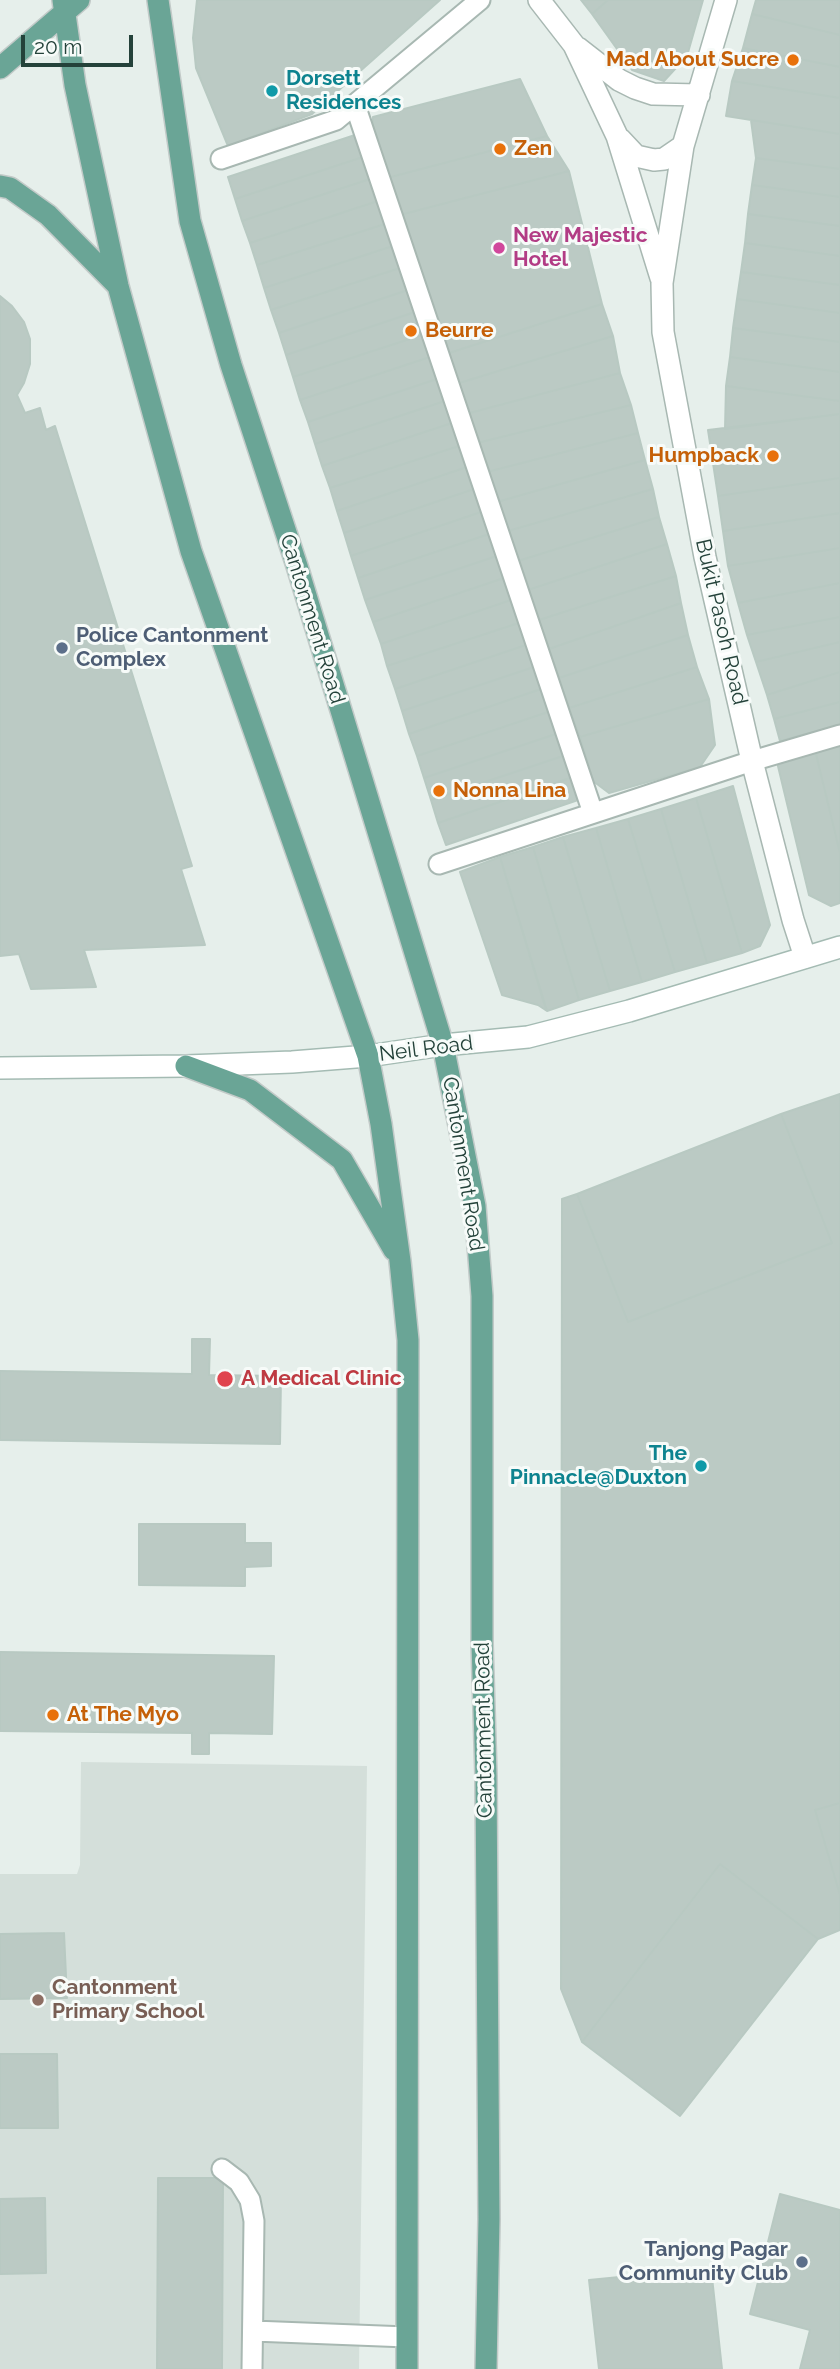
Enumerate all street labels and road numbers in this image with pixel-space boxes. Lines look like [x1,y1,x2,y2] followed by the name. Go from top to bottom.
[274,531,350,707] street label: Cantonment Road
[690,537,752,707] street label: Bukit Pasoh Road
[378,1031,474,1067] street label: Neil Road
[437,1075,489,1253] street label: Cantonment Road
[470,1642,498,1818] street label: Cantonment Road

